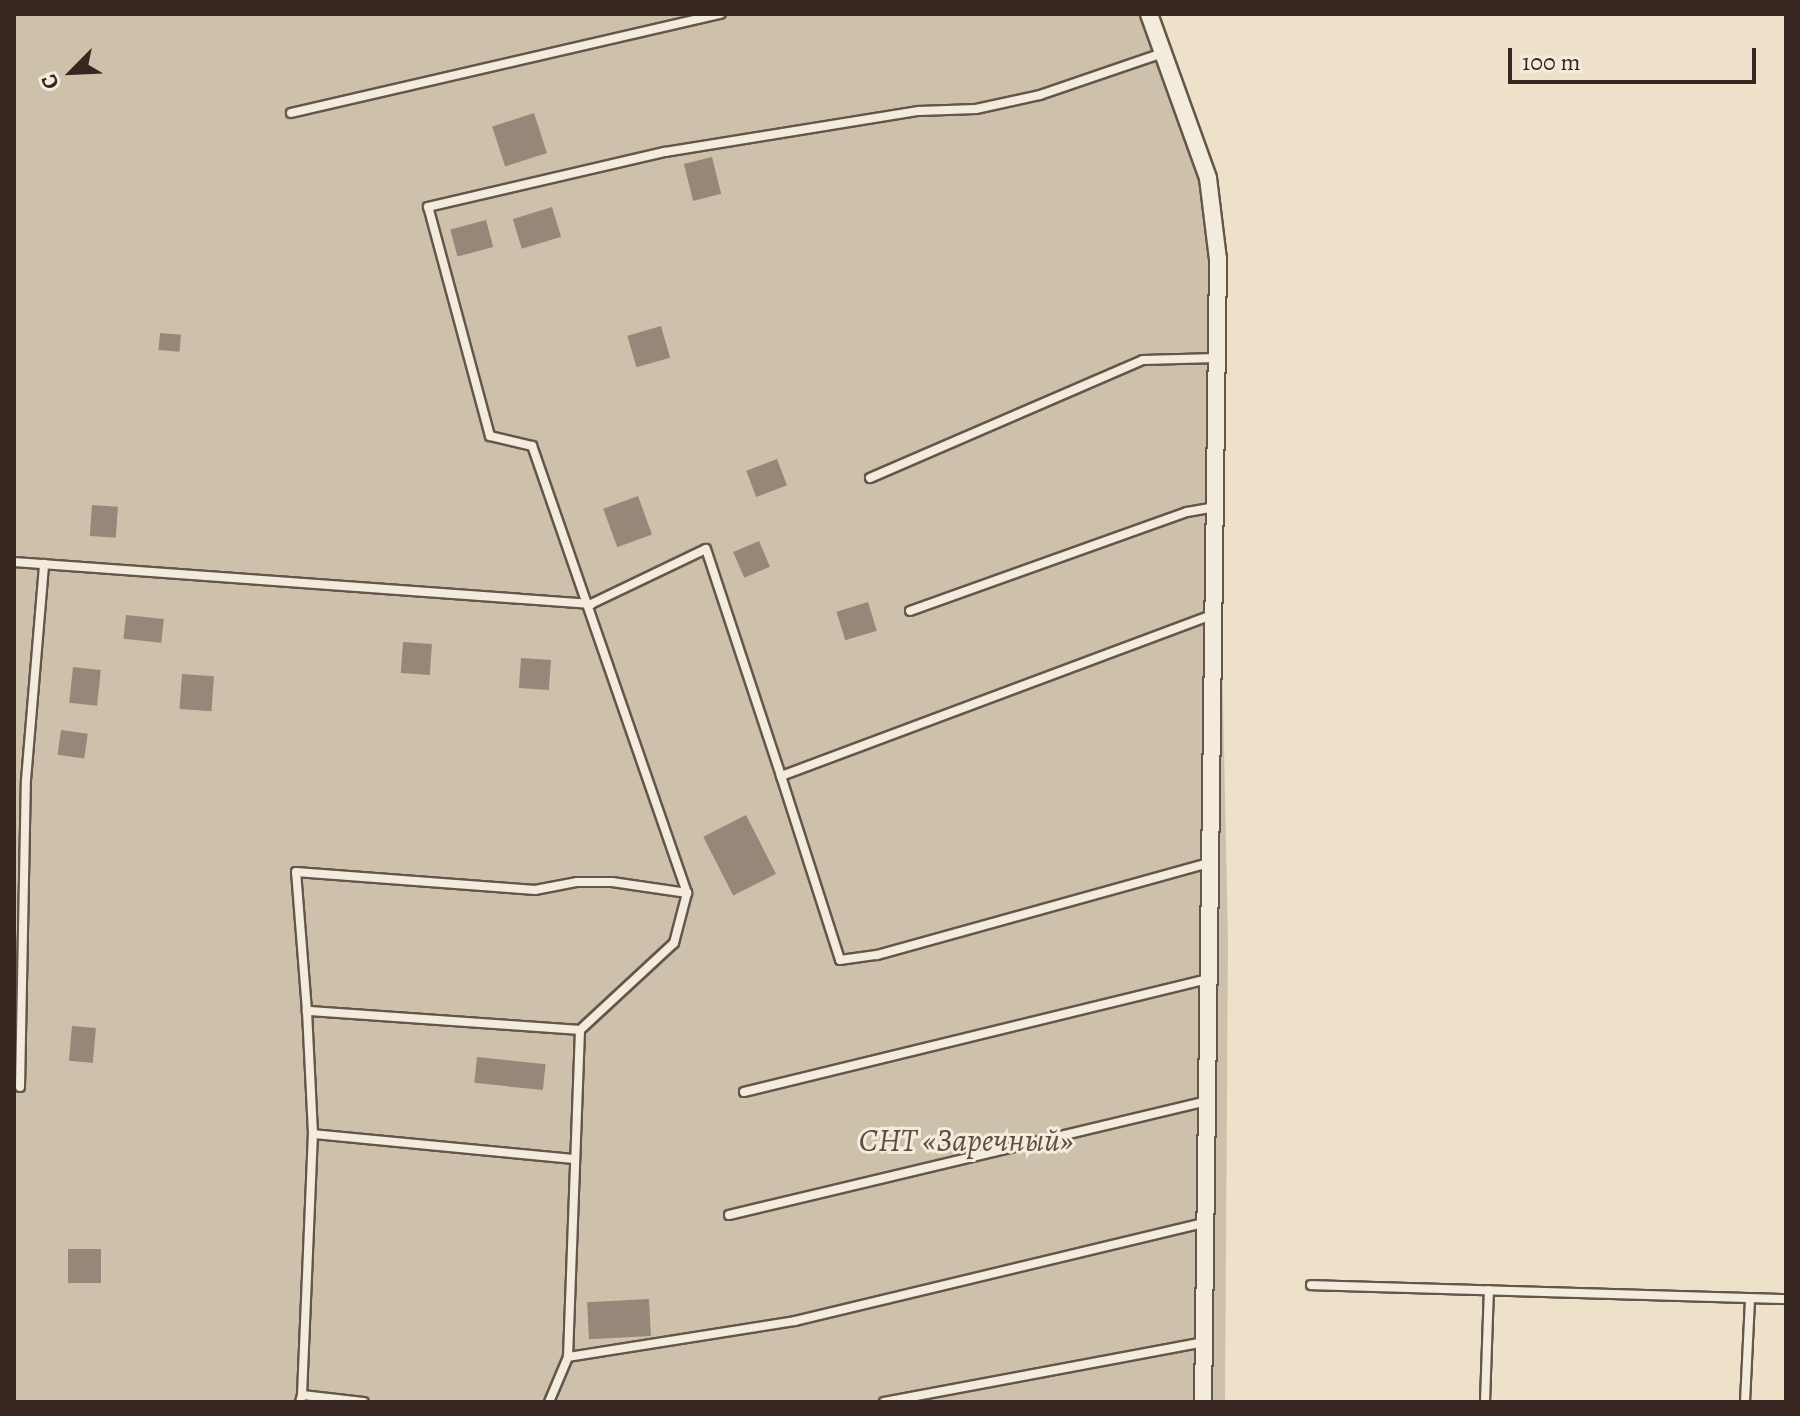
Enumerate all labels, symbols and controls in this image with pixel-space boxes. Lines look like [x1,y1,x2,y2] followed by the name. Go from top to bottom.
[32,32,112,112] north arrow
[1512,32,1760,82] scale bar
[1522,46,1581,78] text: 100 m
[34,69,67,94] text: С
[859,1121,1073,1159] park label: СНТ «Заречный»

